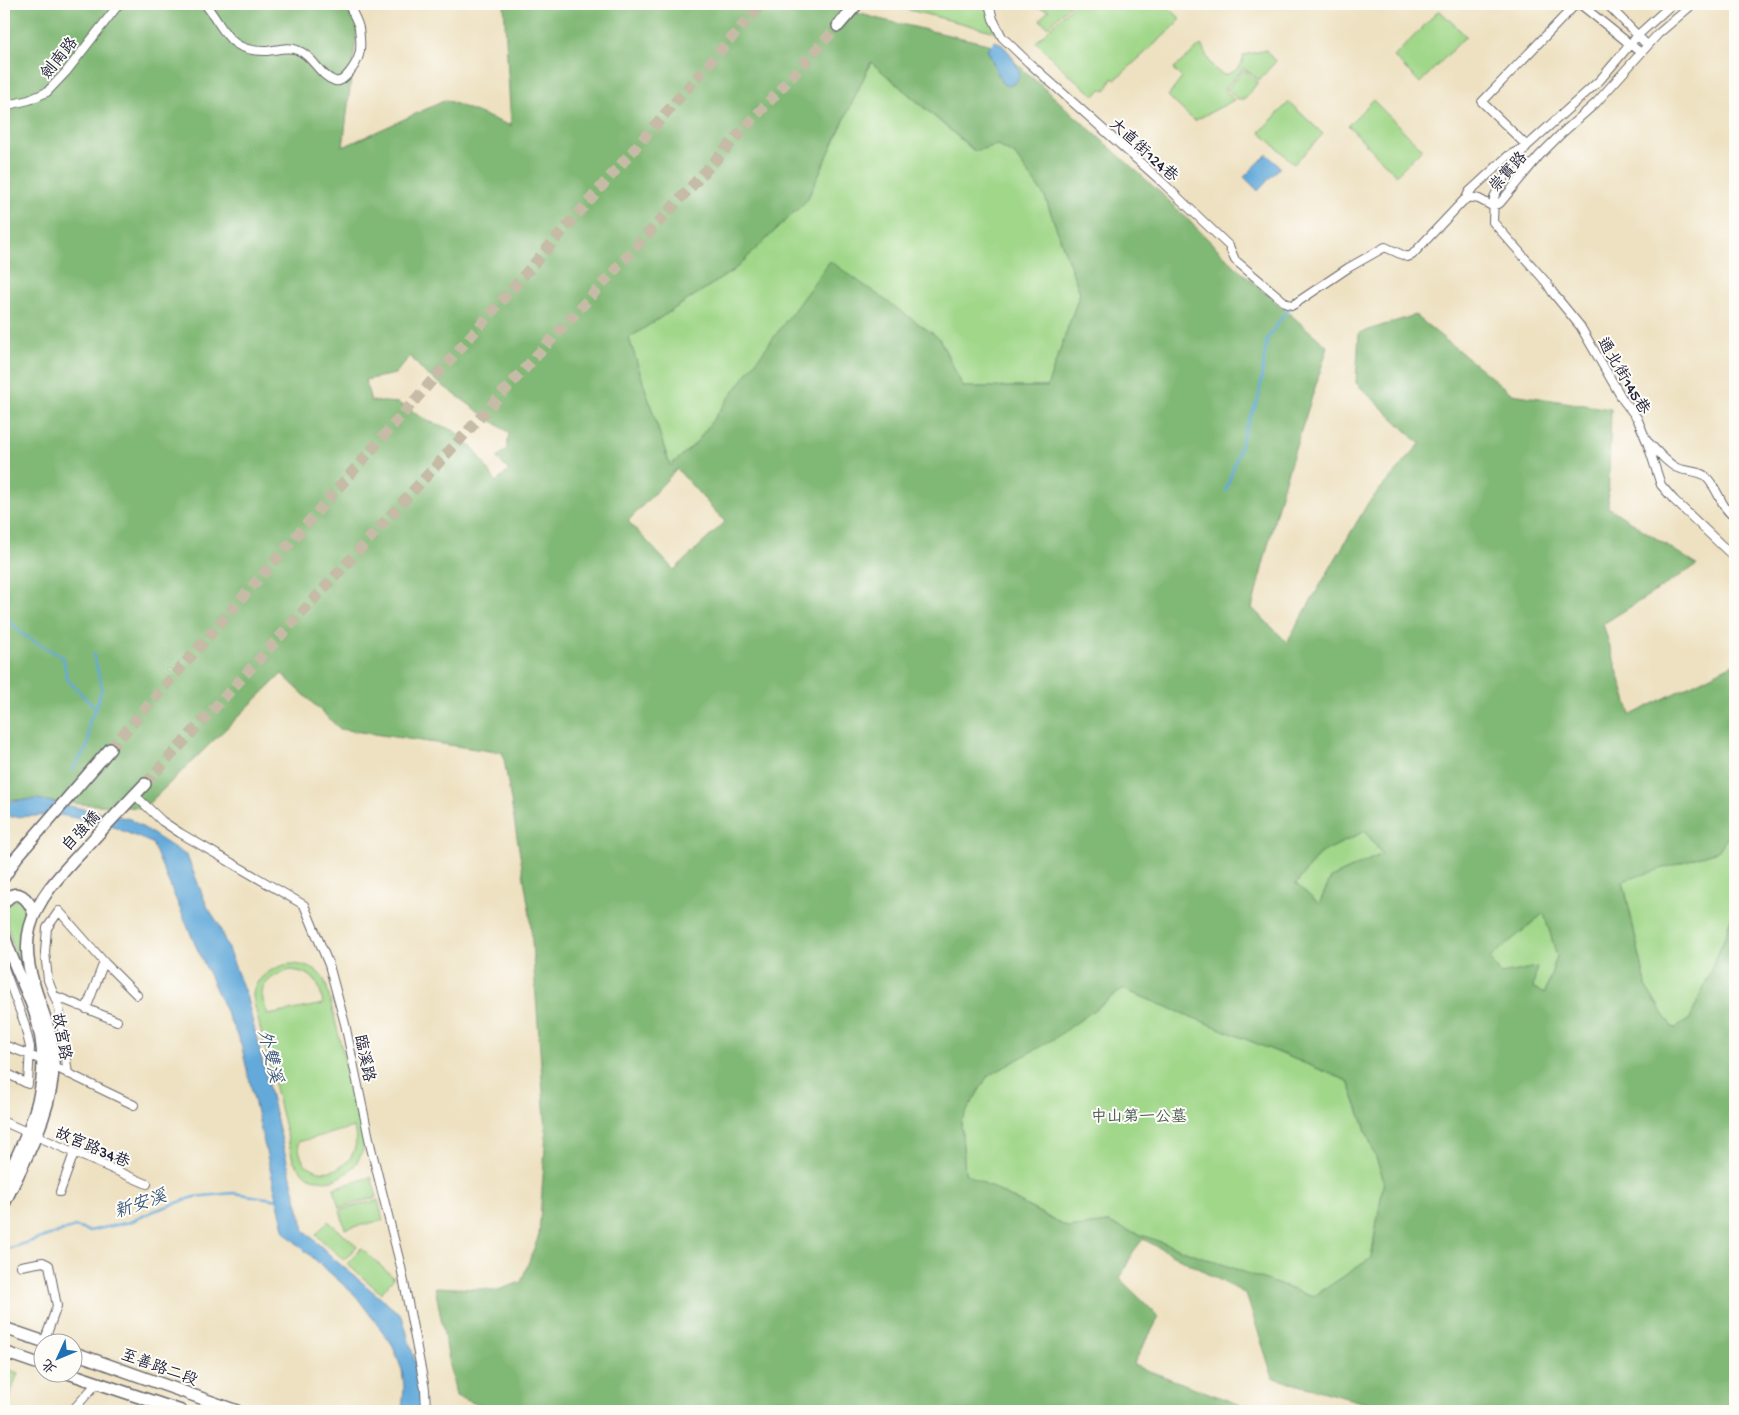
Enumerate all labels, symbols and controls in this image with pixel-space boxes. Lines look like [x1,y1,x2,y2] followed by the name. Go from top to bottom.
[37,33,83,84] street label: 劍南路
[1104,114,1182,187] street label: 大直街124巷
[1485,148,1533,198] street label: 崇實路
[1592,334,1654,419] street label: 通北街145巷
[58,807,106,856] street label: 自強橋
[46,1011,75,1062] street label: 故宮路
[252,1028,287,1086] water label: 外雙溪
[348,1033,379,1084] street label: 臨溪路
[1091,1107,1187,1128] park label: 中山第一公墓
[51,1123,133,1174] street label: 故宮路34巷
[112,1185,171,1224] water label: 新安溪
[32,1332,82,1382] north arrow
[118,1345,200,1392] street label: 至善路二段
[39,1354,61,1376] text: 北

